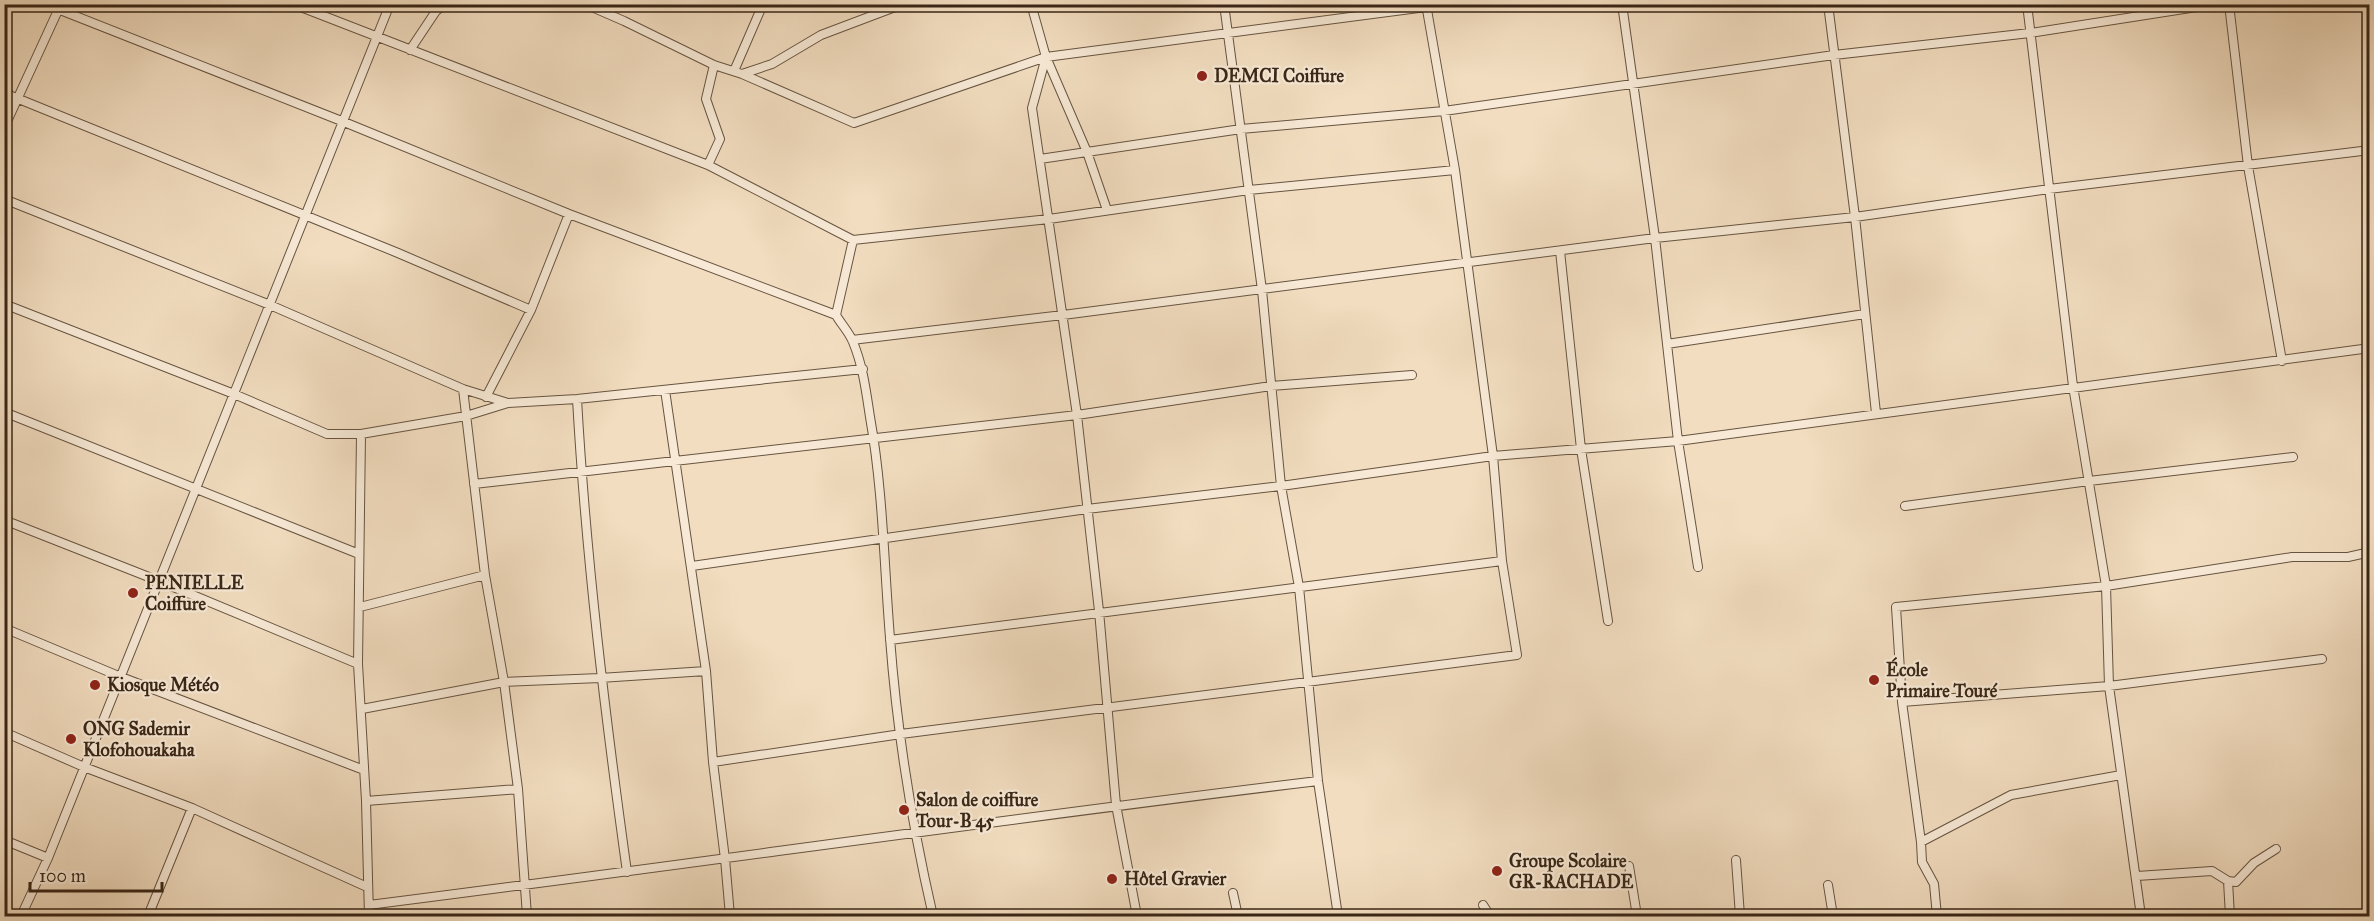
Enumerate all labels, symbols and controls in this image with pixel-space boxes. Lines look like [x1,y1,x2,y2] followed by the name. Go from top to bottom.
[1214,65,1344,87] place label: DEMCI Coiffure
[1195,69,1209,83] marker: DEMCI Coiffure
[145,572,244,615] place label: PENIELLE Coiffure
[126,586,140,600] marker: PENIELLE Coiffure
[1886,656,1998,702] place label: École Primaire Touré
[1867,673,1881,687] marker: École Primaire Touré
[107,674,219,697] place label: Kiosque Météo
[88,678,102,692] marker: Kiosque Météo
[83,718,195,761] place label: ONG Sademir Klofohouakaha
[64,732,78,746] marker: ONG Sademir Klofohouakaha
[915,789,1039,833] place label: Salon de coiffure Tour-B 45
[897,803,911,817] marker: Salon de coiffure Tour-B 45
[1509,850,1634,893] place label: Groupe Scolaire GR-RACHADE
[30,855,162,893] scale bar
[1490,864,1504,878] marker: Groupe Scolaire GR-RACHADE
[39,865,86,887] text: 100 m
[1124,868,1228,890] place label: Hôtel Gravier
[1105,872,1119,886] marker: Hôtel Gravier

